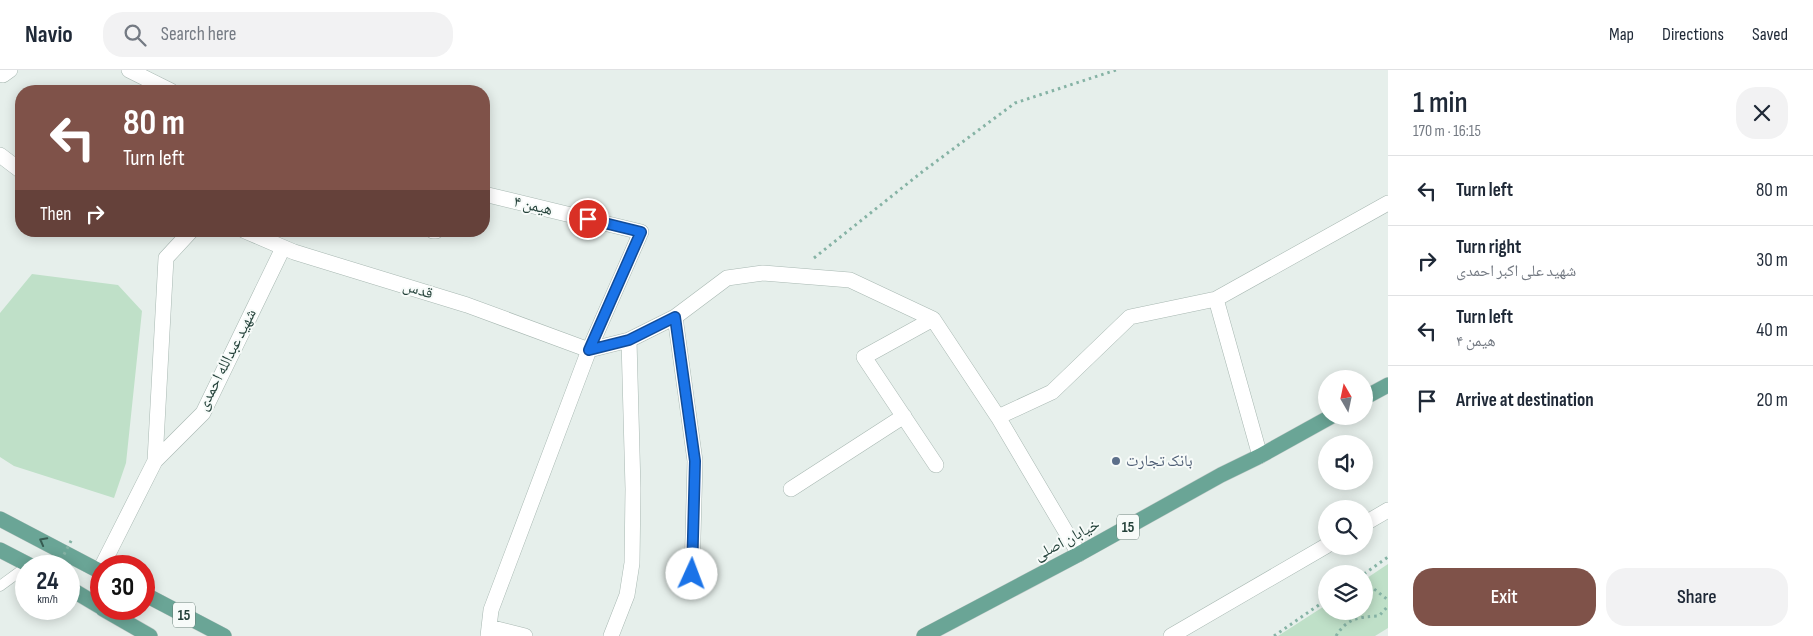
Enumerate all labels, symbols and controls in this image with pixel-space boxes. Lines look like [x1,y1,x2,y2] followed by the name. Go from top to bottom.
[103,12,453,57] search box
[25,20,73,49] text: Navio
[121,21,149,49] icon: search
[161,23,236,46] text: Search here
[1609,24,1634,45] text: Map
[1662,24,1724,45] text: Directions
[1752,24,1788,45] text: Saved
[1413,85,1468,121] text: 1 min
[1736,87,1788,139] button: close
[123,102,185,145] text: 80 m
[40,105,105,170] icon: left
[1413,122,1481,141] text: 170 m · 16:15
[123,145,185,172] text: Turn left
[1413,177,1441,205] icon: left
[1456,179,1513,202] text: Turn left
[1756,179,1788,202] text: 80 m
[512,192,554,220] street label: هیمن ۴
[567,198,609,240] pin
[81,200,109,228] icon: right
[40,203,71,226] text: Then
[574,205,602,233] icon: arrive
[1456,236,1521,259] text: Turn right
[1413,247,1441,275] icon: right
[1756,249,1788,272] text: 30 m
[1456,262,1576,281] text: شهید علی اکبر احمدی
[401,276,435,304] street label: قدس
[193,306,261,414] street label: شهید عبدالله احمدی
[1456,306,1513,329] text: Turn left
[1413,317,1441,345] icon: left
[1756,319,1788,342] text: 40 m
[1456,332,1496,351] text: هیمن ۴
[1318,370,1372,425] north arrow
[1318,370,1373,620] map controls
[1413,387,1441,415] icon: arrive
[1456,389,1594,412] text: Arrive at destination
[1756,389,1788,412] text: 20 m
[1318,435,1373,490] button: sound
[1126,452,1193,471] place label: بانک تجارت
[1110,455,1122,467] marker: بانک تجارت
[1318,500,1373,555] button: search
[1117,514,1139,540] road number: 15
[1031,515,1103,565] street label: خیابان اصلی
[39,537,48,547] one-way arrow
[665,547,717,599] position arrow
[90,555,155,620] speed limit sign: 30
[1318,565,1373,620] button: layers
[36,566,59,597] text: 24
[1413,568,1596,626] button: Exit
[1606,568,1788,626] button: Share
[37,592,58,607] text: km/h
[173,602,195,628] road number: 15

